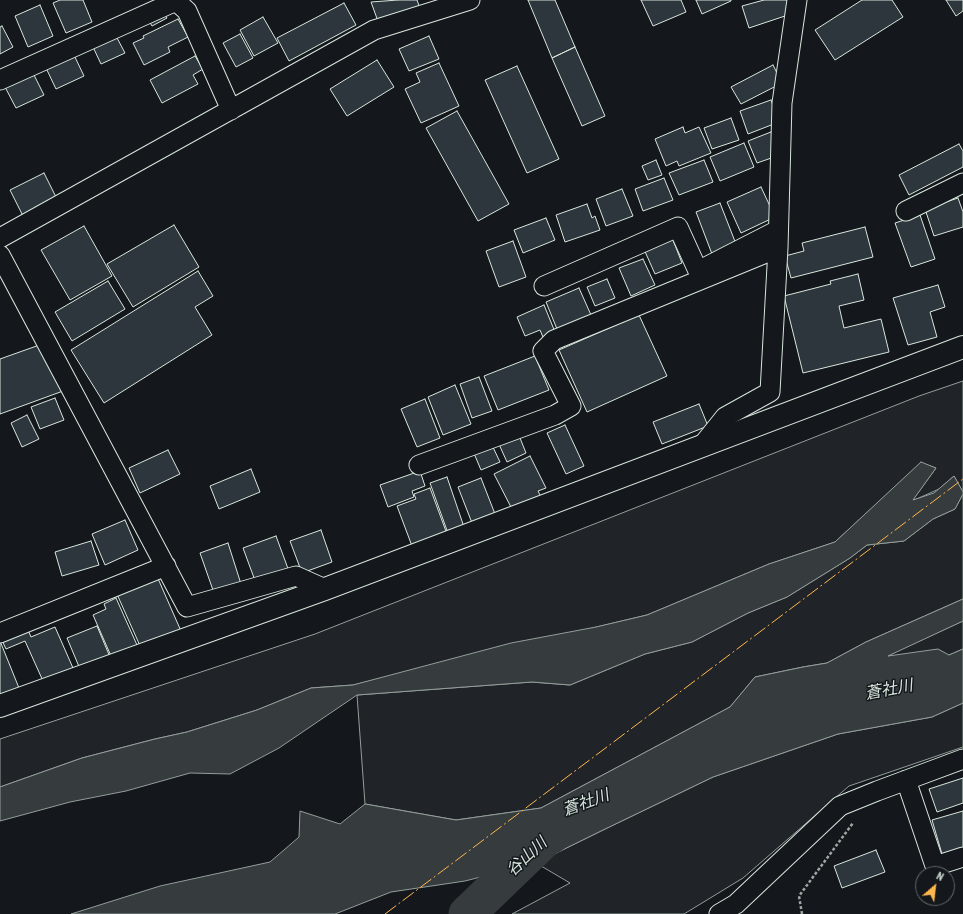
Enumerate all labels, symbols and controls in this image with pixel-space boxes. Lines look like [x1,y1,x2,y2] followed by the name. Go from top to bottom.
[864,676,914,704] water label: 蒼社川
[560,786,612,820] water label: 蒼社川
[503,834,551,880] water label: 谷山川
[915,866,955,906] north arrow
[934,869,946,884] text: N

